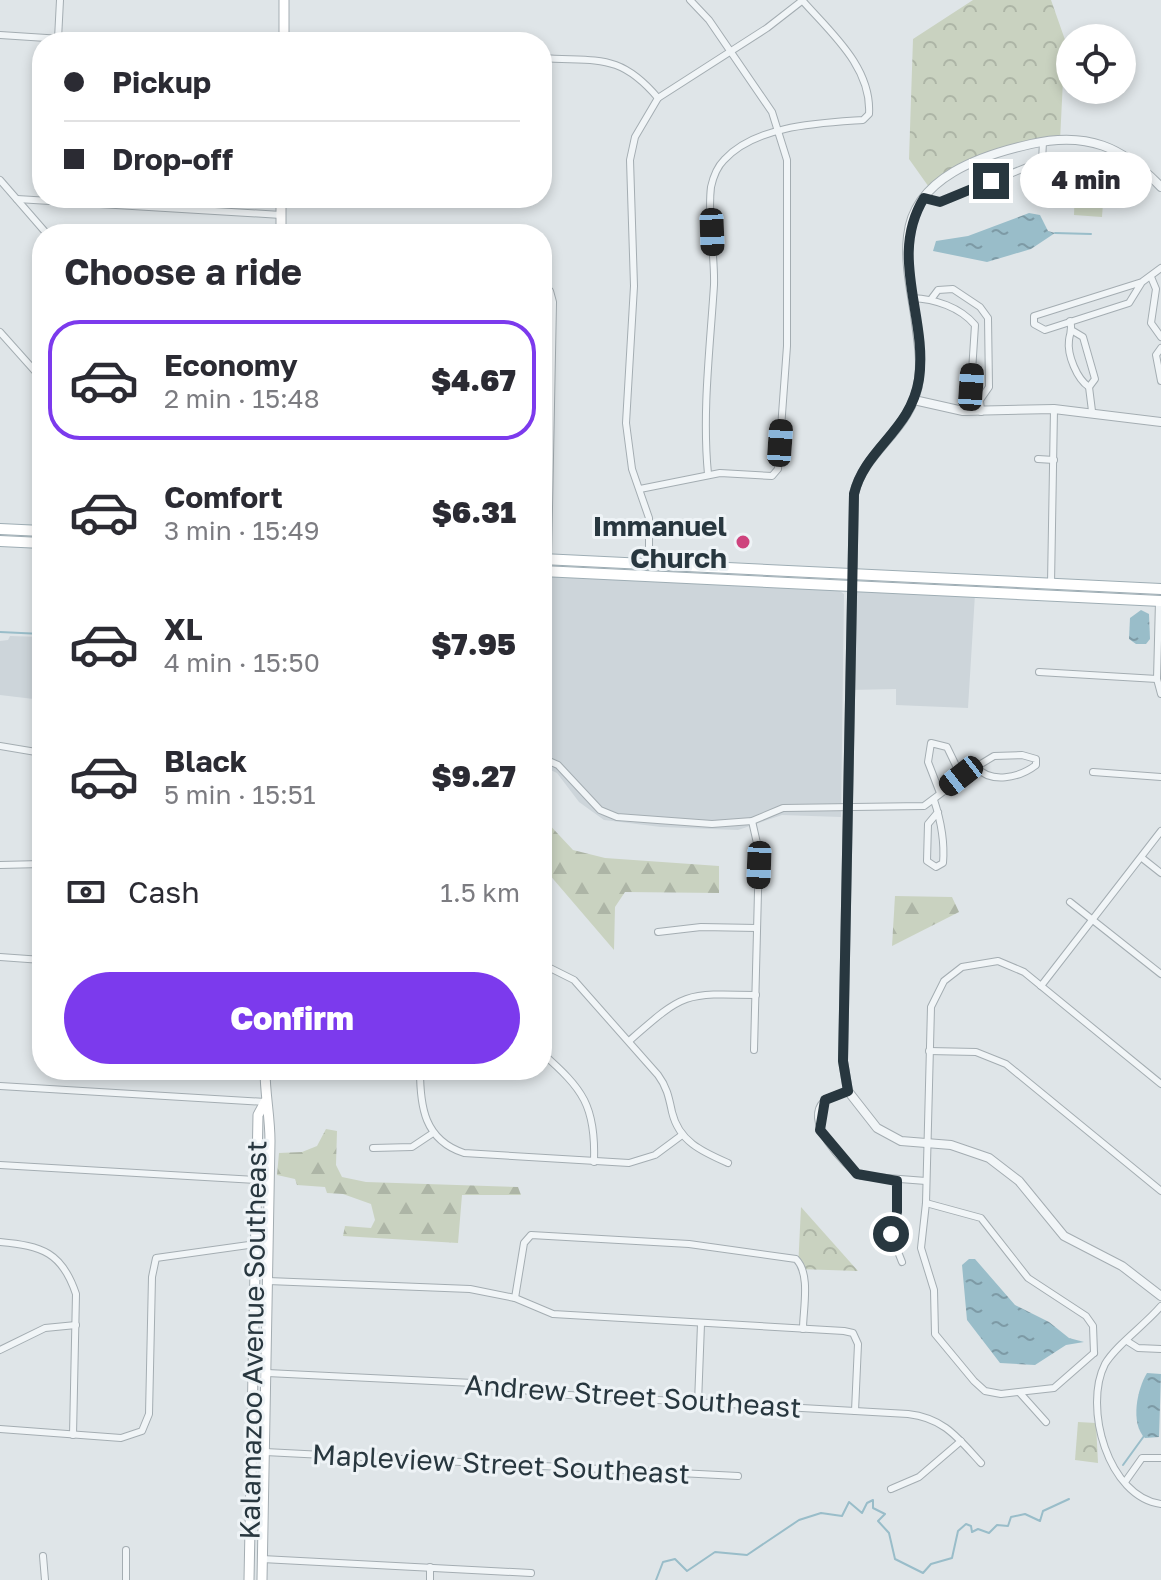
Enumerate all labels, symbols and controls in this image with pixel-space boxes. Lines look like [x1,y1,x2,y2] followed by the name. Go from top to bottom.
[1056,24,1136,104] map controls
[1056,24,1136,104] button: locate
[112,64,211,100] text: Pickup
[112,141,233,177] text: Drop-off
[1019,153,1151,209] callout: 4 min
[973,163,1009,199] route end
[1052,164,1120,195] text: 4 min
[699,208,725,256] car
[64,250,302,293] text: Choose a ride
[68,344,140,416] icon: car
[164,347,298,383] text: Economy
[431,362,516,398] text: $4.67
[957,362,985,412] car
[164,383,320,414] text: 2 min · 15:48
[766,418,794,468] car
[68,476,140,548] icon: car
[164,479,283,515] text: Comfort
[432,494,516,530] text: $6.31
[593,509,727,574] place label: Immanuel Church
[164,515,320,546] text: 3 min · 15:49
[734,533,752,551] marker: Immanuel Church
[68,608,140,680] icon: car
[164,611,203,647] text: XL
[431,626,516,662] text: $7.95
[164,647,320,678] text: 4 min · 15:50
[68,740,140,812] icon: car
[164,743,247,779] text: Black
[935,752,987,800] car
[431,758,516,794] text: $9.27
[164,779,316,810] text: 5 min · 15:51
[746,841,772,889] car
[64,870,108,914] icon: cash
[128,874,200,910] text: Cash
[440,877,520,908] text: 1.5 km
[64,972,520,1064] button: Confirm
[233,1140,272,1540] street label: Kalamazoo Avenue Southeast
[873,1216,909,1252] route start
[464,1367,803,1424] street label: Andrew Street Southeast
[311,1437,691,1490] street label: Mapleview Street Southeast

